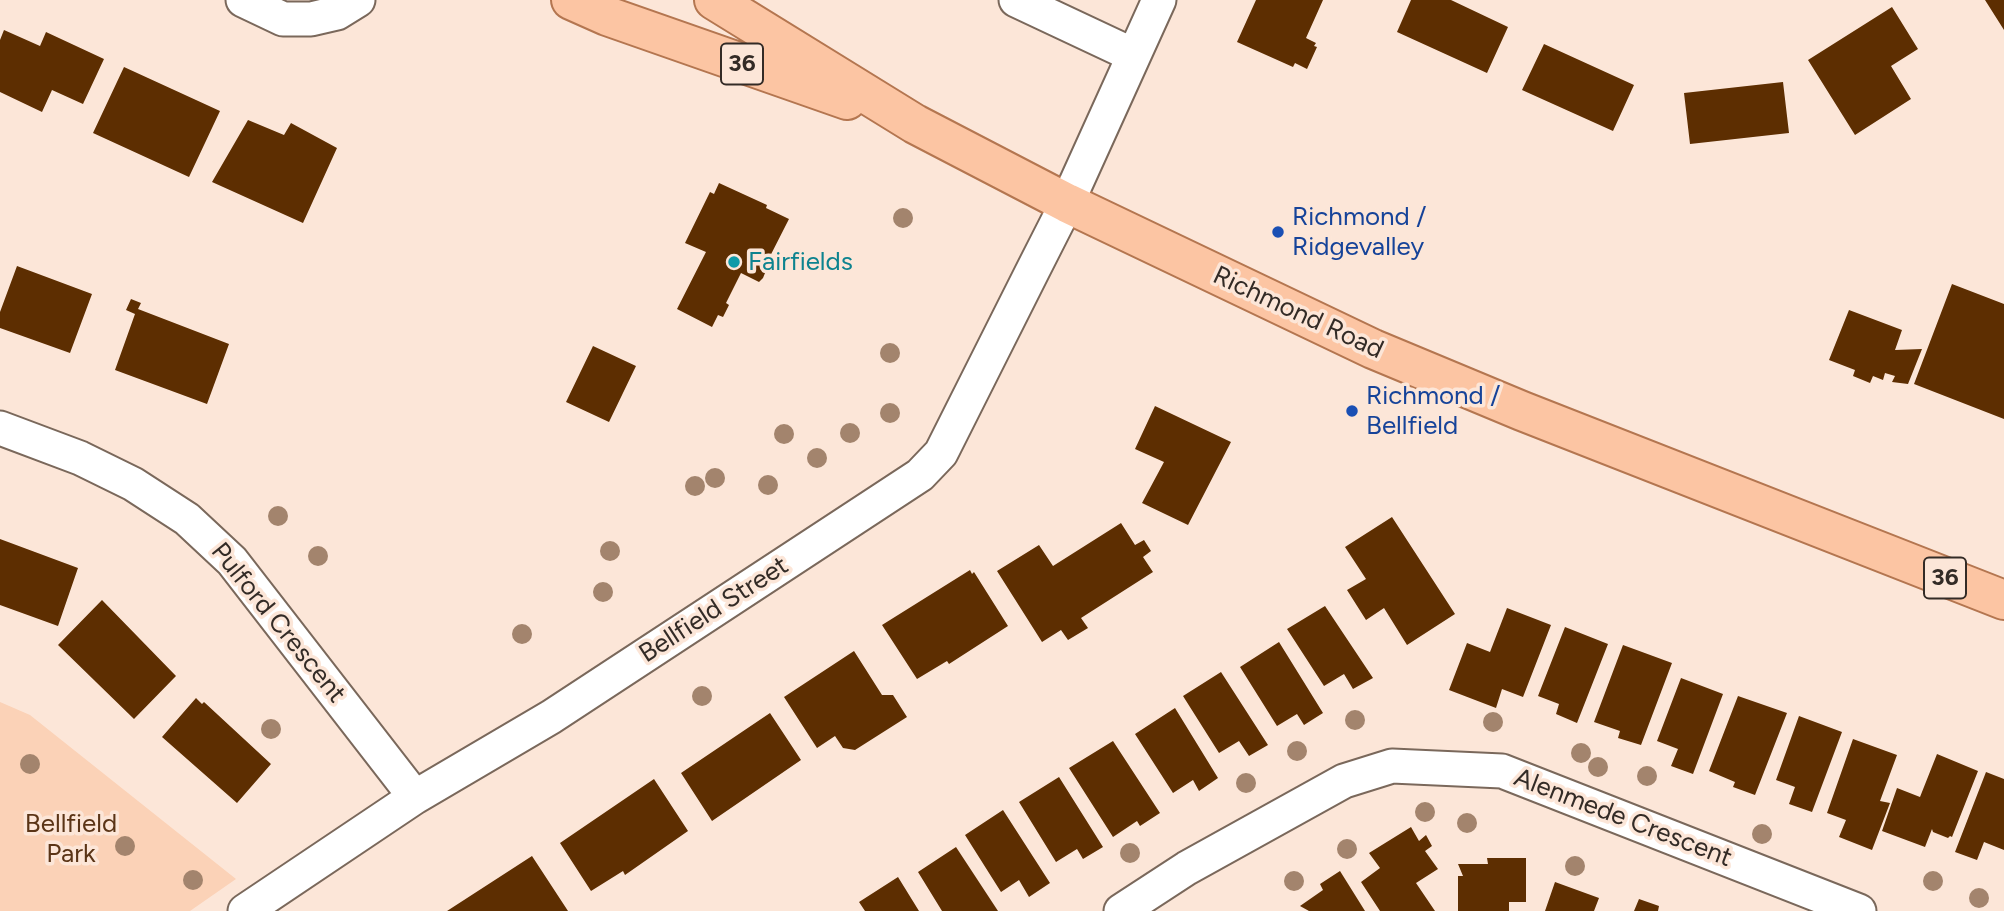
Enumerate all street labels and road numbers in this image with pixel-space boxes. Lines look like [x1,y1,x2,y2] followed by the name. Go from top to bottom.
[721,43,763,84] road number: 36
[1208,260,1388,366] street label: Richmond Road
[204,537,352,709] street label: Pulford Crescent
[634,550,794,670] street label: Bellfield Street
[1924,558,1966,598] road number: 36
[1510,762,1736,874] street label: Alenmede Crescent

